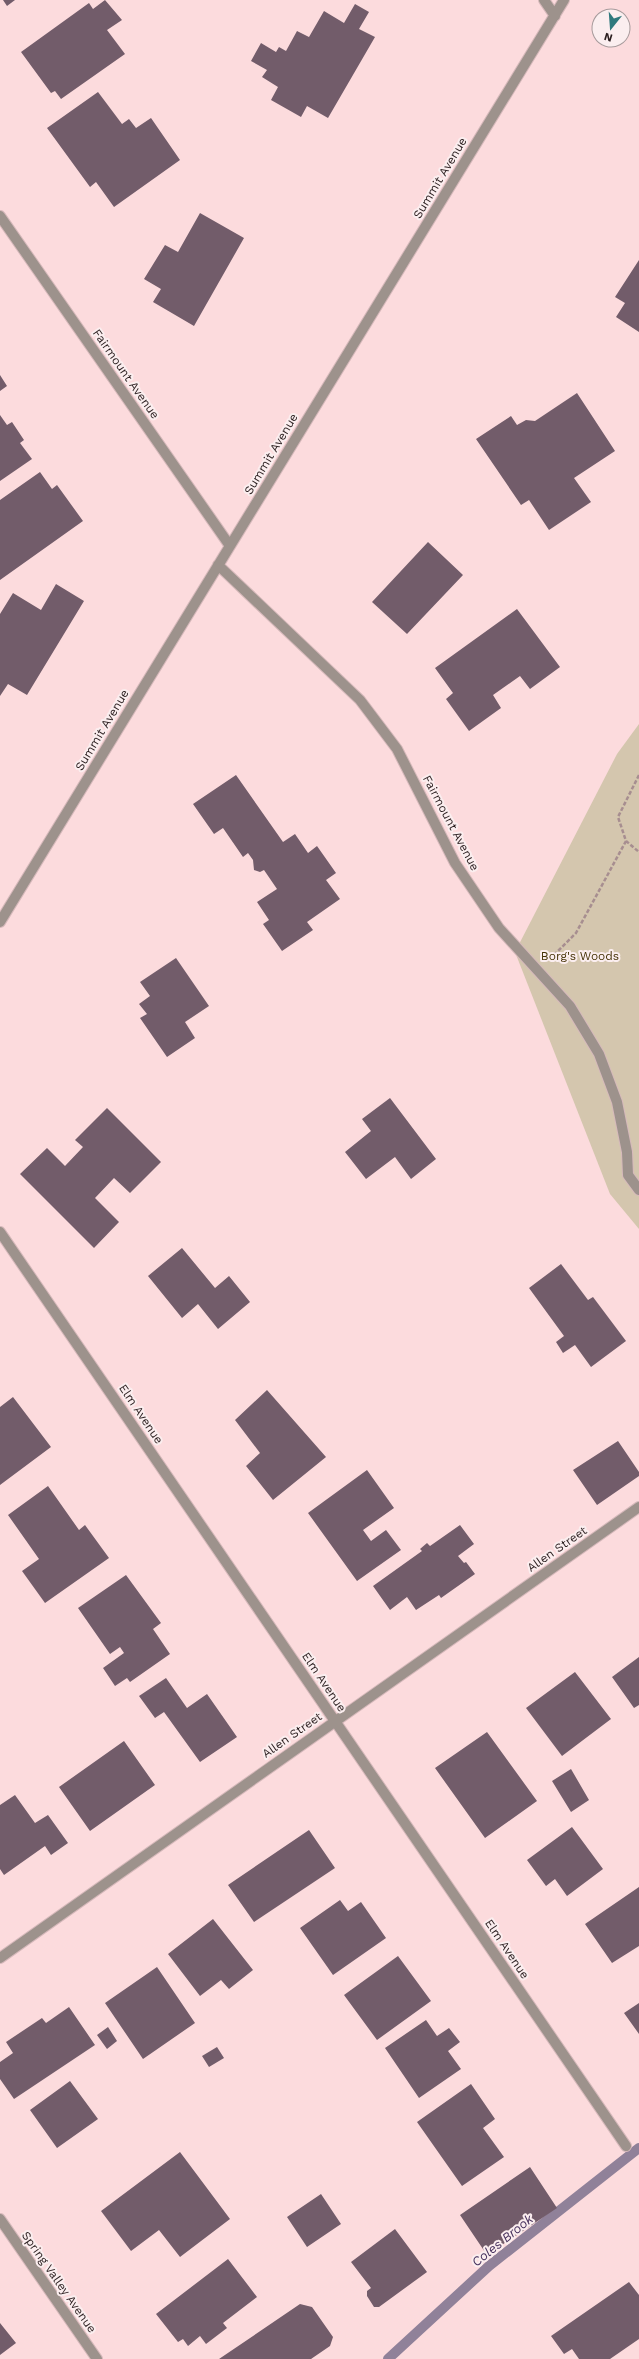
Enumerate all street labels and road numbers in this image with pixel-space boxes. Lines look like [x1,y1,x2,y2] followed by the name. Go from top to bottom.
[410,135,470,221] street label: Summit Avenue
[90,327,162,422] street label: Fairmount Avenue
[241,411,301,497] street label: Summit Avenue
[72,687,132,773] street label: Summit Avenue
[420,773,482,873] street label: Fairmount Avenue
[116,1382,166,1447] street label: Elm Avenue
[524,1523,590,1575] street label: Allen Street
[299,1650,349,1715] street label: Elm Avenue
[259,1709,325,1761] street label: Allen Street
[482,1917,532,1982] street label: Elm Avenue
[19,2229,99,2335] street label: Spring Valley Avenue

